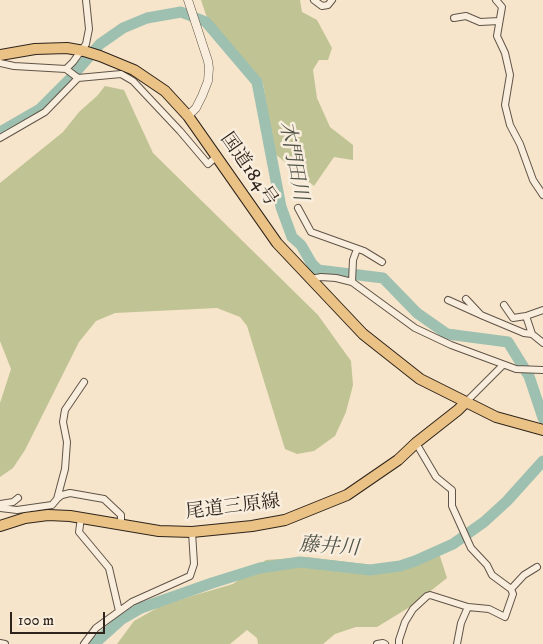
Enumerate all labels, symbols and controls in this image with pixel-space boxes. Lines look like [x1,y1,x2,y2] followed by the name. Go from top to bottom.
[273,119,311,203] water label: 木門田川
[214,129,282,211] street label: 国道184号
[184,491,282,525] street label: 尾道三原線
[298,534,360,562] water label: 藤井川
[12,602,108,634] scale bar
[18,611,54,630] text: 100 m

